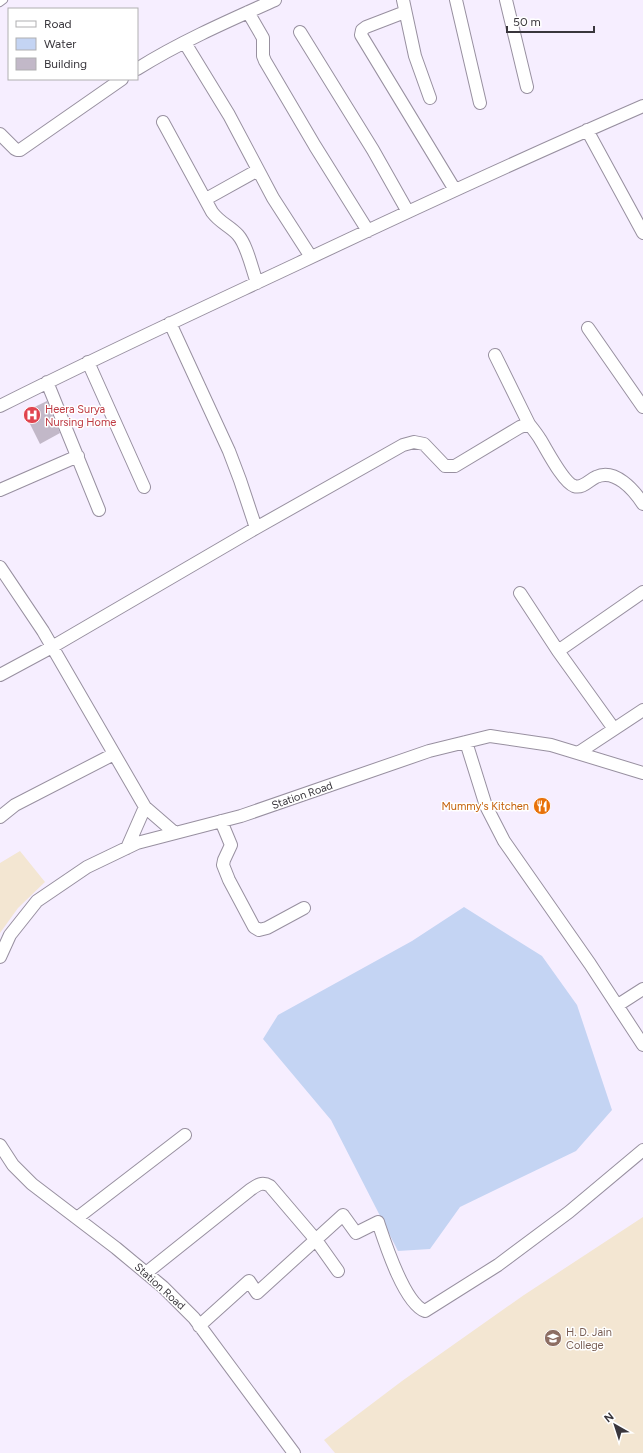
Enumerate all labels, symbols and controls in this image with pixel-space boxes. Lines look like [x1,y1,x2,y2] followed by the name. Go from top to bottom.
[8,8,138,80] legend
[507,8,594,34] scale bar
[513,15,541,29] text: 50 m
[44,17,72,31] text: Road
[44,37,76,51] text: Water
[44,57,87,71] text: Building
[45,403,116,429] place label: Heera Surya Nursing Home
[22,405,42,425] hospital icon: Heera Surya Nursing Home
[270,779,334,812] street label: Station Road
[532,796,552,816] restaurant icon: Mummy's Kitchen
[441,800,529,813] place label: Mummy's Kitchen
[132,1260,188,1313] street label: Station Road
[566,1326,612,1352] place label: H. D. Jain College
[543,1328,563,1348] school or university icon: H. D. Jain College
[595,1405,635,1445] north arrow
[602,1410,616,1425] text: N

